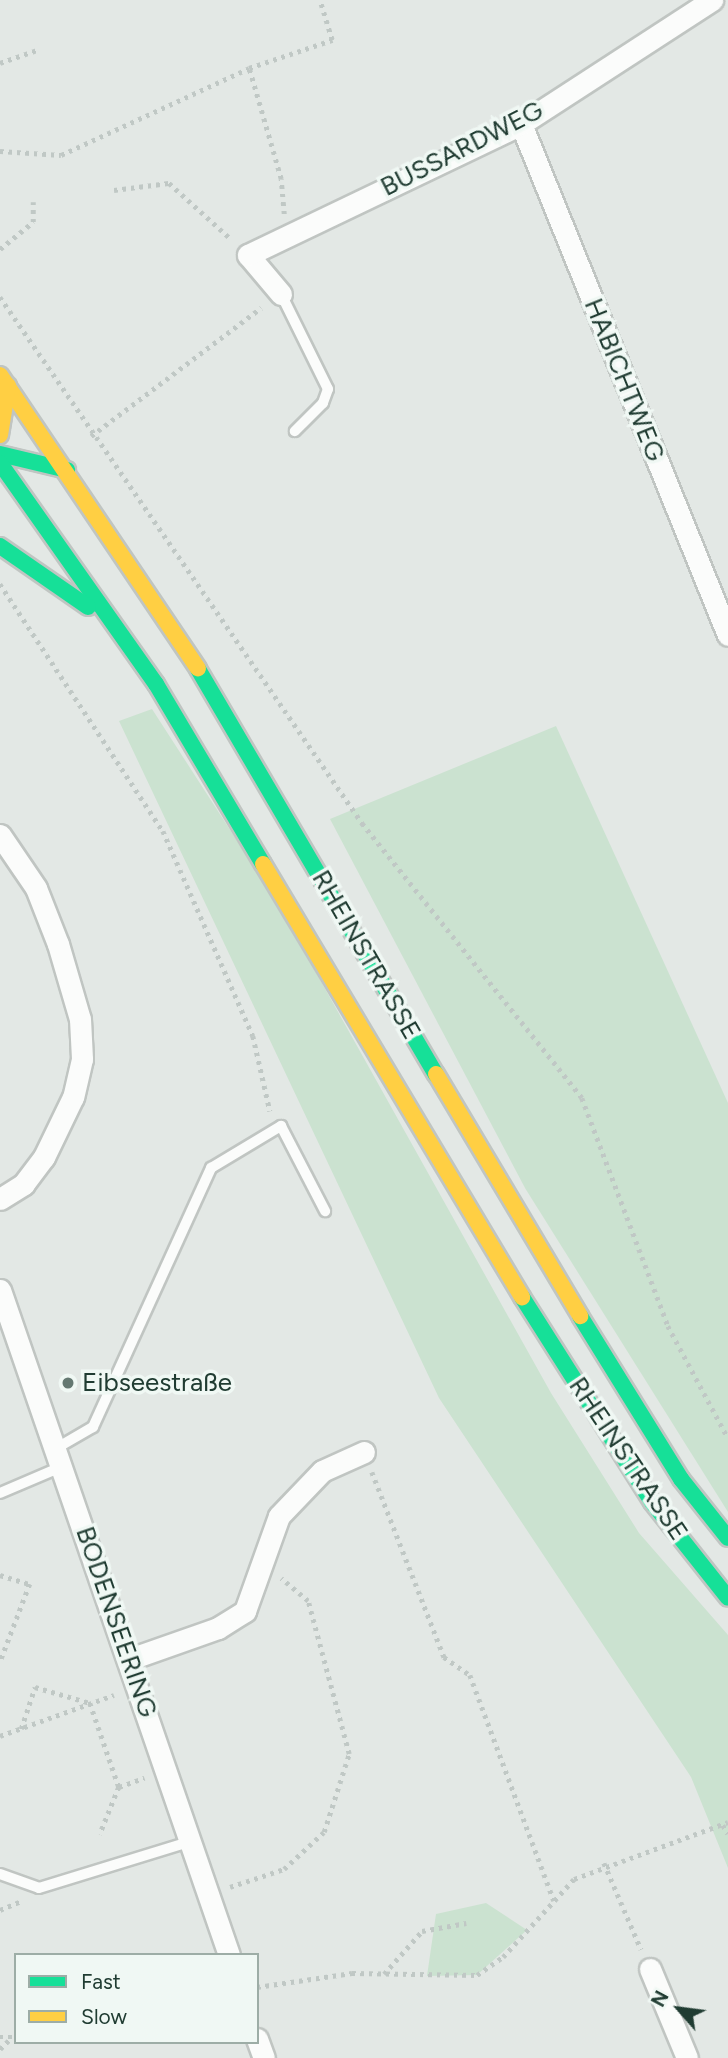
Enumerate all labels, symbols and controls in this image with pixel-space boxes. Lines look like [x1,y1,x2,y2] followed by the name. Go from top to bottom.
[376,95,548,203] street label: BUSSARDWEG
[577,294,671,466] street label: HABICHTWEG
[305,865,427,1045] street label: RHEINSTRASSE
[82,1367,232,1399] place label: Eibseestraße
[562,1372,694,1546] street label: RHEINSTRASSE
[60,1375,76,1391] marker: Eibseestraße
[69,1523,163,1721] street label: BODENSEERING
[14,1953,259,2044] legend
[81,1969,121,1994] text: Fast
[644,1974,714,2044] north arrow
[646,1987,674,2011] text: N
[81,2004,127,2029] text: Slow

